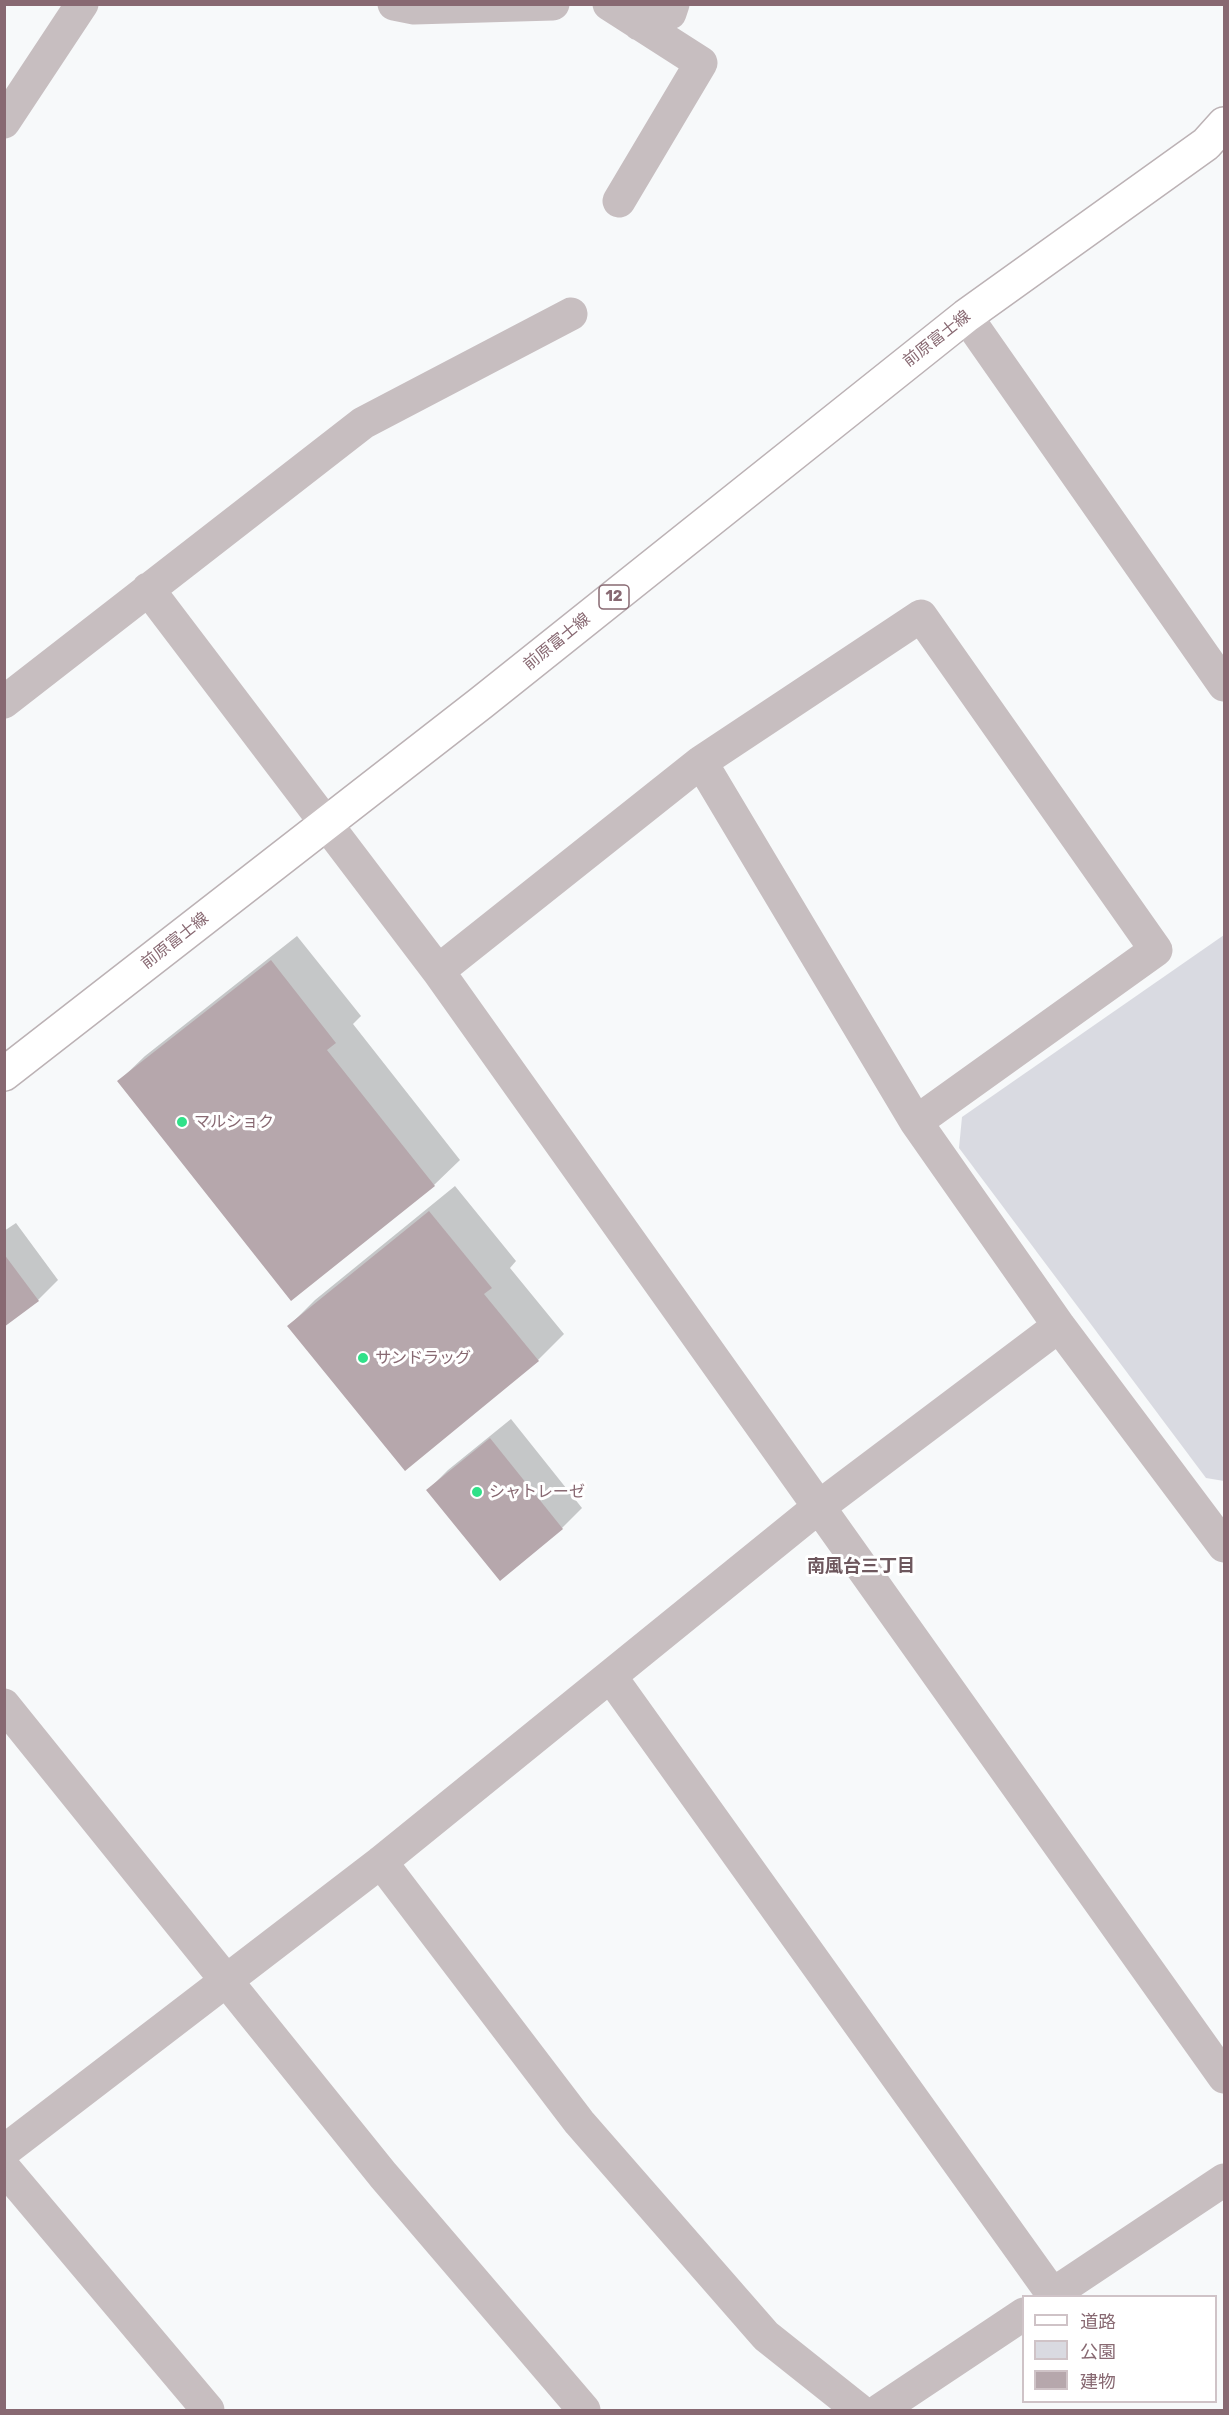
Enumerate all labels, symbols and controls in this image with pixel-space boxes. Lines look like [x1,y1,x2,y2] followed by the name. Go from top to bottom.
[900,307,974,371] street label: 前原富士線
[599,585,629,609] road number: 12
[520,609,594,675] street label: 前原富士線
[138,909,212,973] street label: 前原富士線
[194,1112,274,1132] place label: マルショク
[175,1115,189,1129] marker: マルショク
[375,1348,471,1368] place label: サンドラッグ
[356,1351,370,1365] marker: サンドラッグ
[489,1482,585,1502] place label: シャトレーゼ
[470,1485,484,1499] marker: シャトレーゼ
[807,1556,915,1578] district label: 南風台三丁目
[1022,2295,1217,2403] legend
[1080,2311,1116,2333] text: 道路
[1080,2341,1116,2363] text: 公園
[1080,2371,1116,2393] text: 建物

